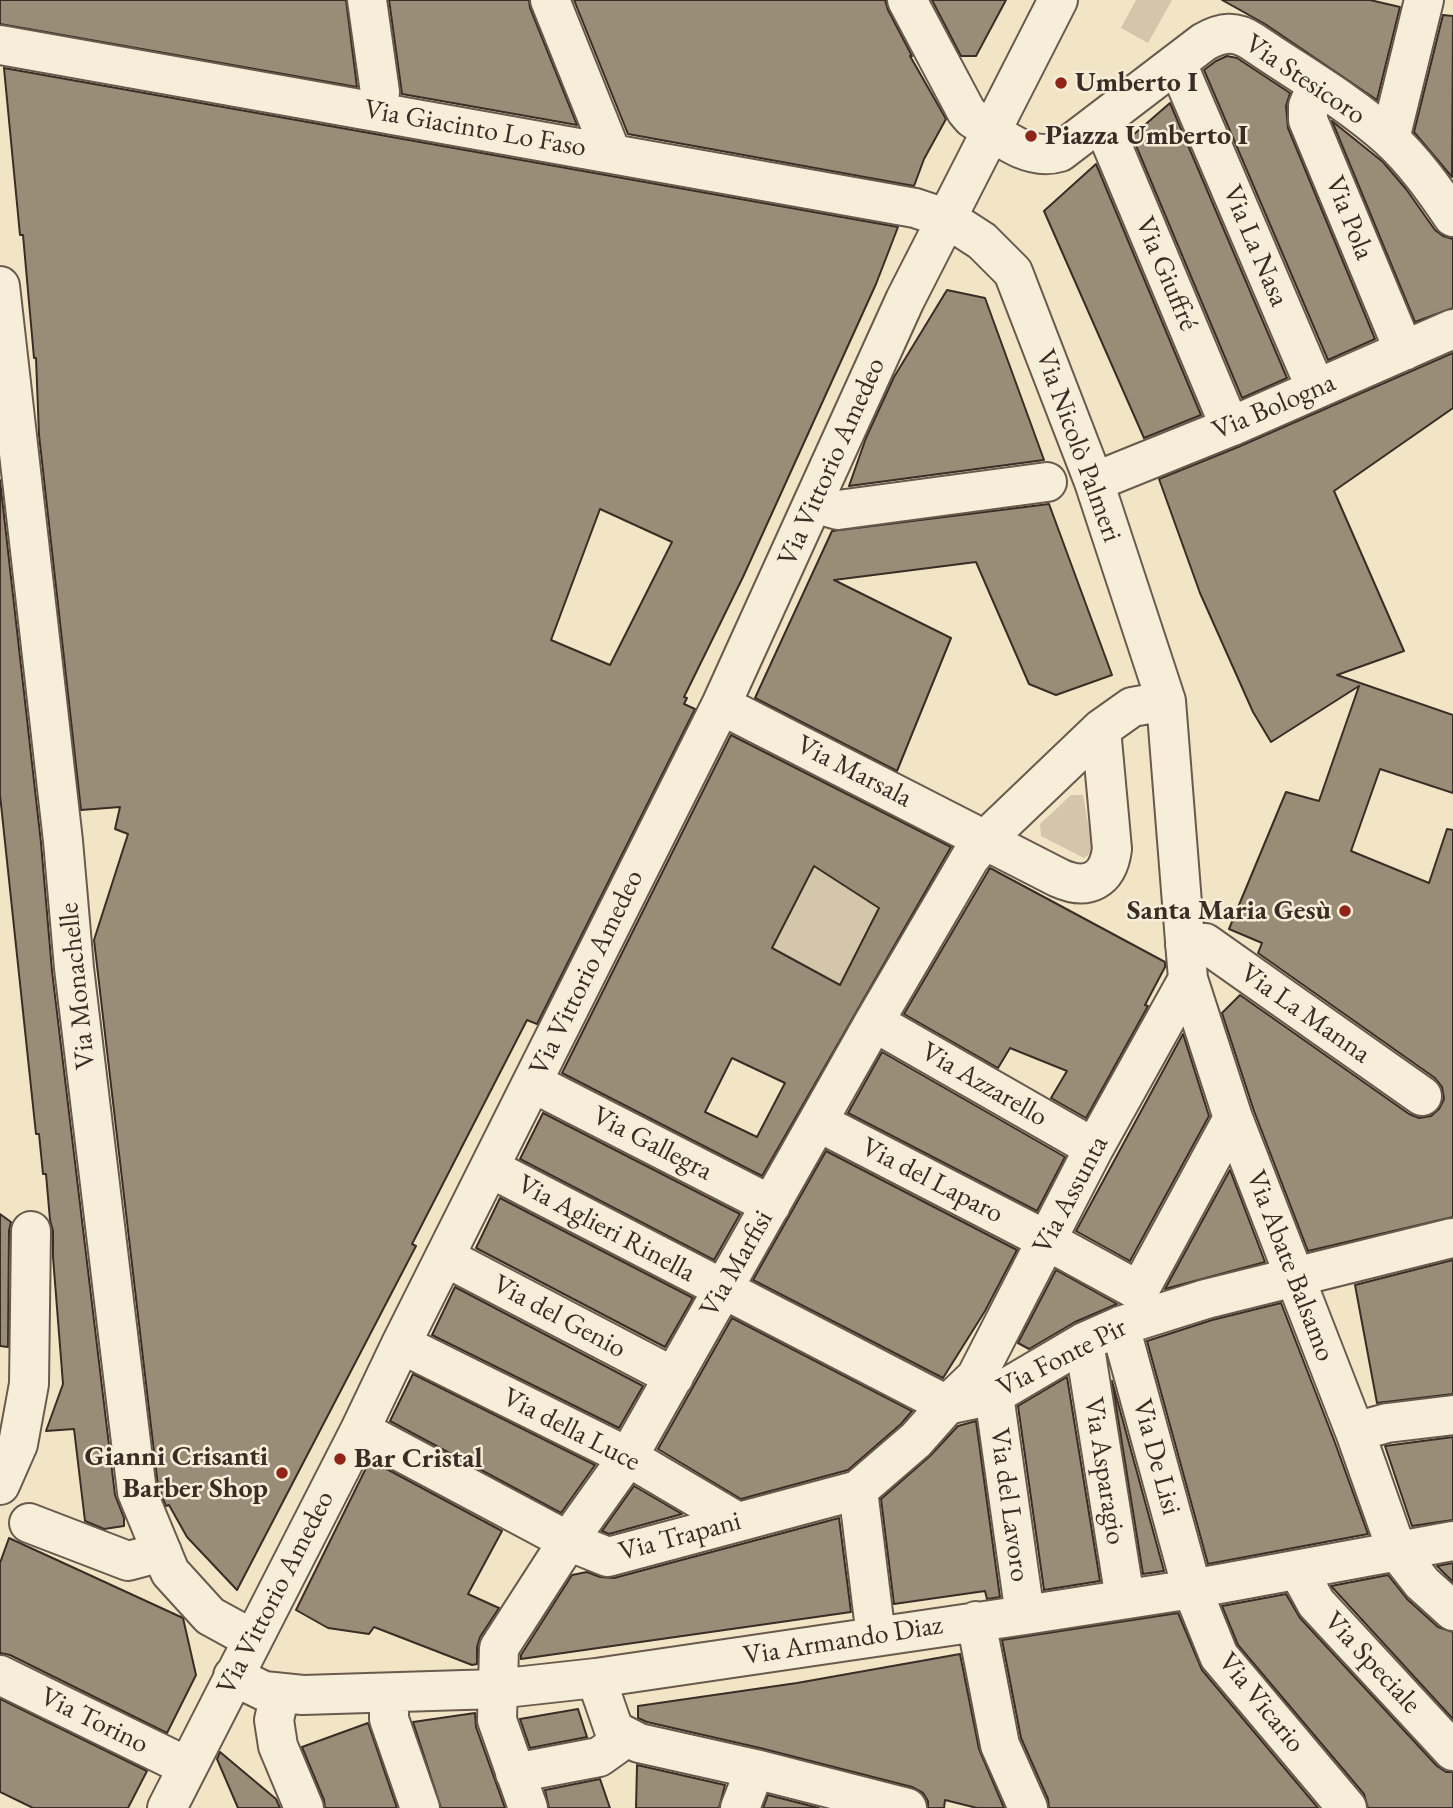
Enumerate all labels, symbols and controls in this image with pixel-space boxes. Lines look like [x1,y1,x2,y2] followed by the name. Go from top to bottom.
[1238,27,1372,133] street label: Via Stesicoro
[1075,66,1198,100] place label: Umberto I
[1053,75,1069,91] marker: Umberto I
[361,93,589,165] street label: Via Giacinto Lo Faso
[1045,119,1248,153] place label: Piazza Umberto I
[1023,128,1039,144] marker: Piazza Umberto I
[1317,171,1381,265] street label: Via Pola
[1214,180,1296,312] street label: Via La Nasa
[1127,212,1205,336] street label: Via Giuffré
[1028,345,1128,547] street label: Via Nicolò Palmeri
[771,353,893,571] street label: Via Vittorio Amedeo
[1207,366,1341,448] street label: Via Bologna
[791,729,917,815] street label: Via Marsala
[523,865,651,1081] street label: Via Vittorio Amedeo
[1127,894,1331,928] place label: Santa Maria Gesù
[53,901,103,1071] street label: Via Monachelle
[1337,903,1353,919] marker: Santa Maria Gesù
[1233,957,1377,1071] street label: Via La Manna
[915,1035,1053,1135] street label: Via Azzarello
[586,1099,718,1189] street label: Via Gallegra
[1026,1130,1116,1260] street label: Via Assunta
[855,1131,1009,1231] street label: Via del Laparo
[1238,1166,1342,1366] street label: Via Abate Balsamo
[511,1168,701,1290] street label: Via Aglieri Rinella
[693,1205,781,1323] street label: Via Marfisi
[487,1268,631,1366] street label: Via del Genio
[992,1311,1132,1405] street label: Via Fonte Pir
[497,1381,645,1479] street label: Via della Luce
[1076,1395,1132,1547] street label: Via Asparagio
[1124,1395,1188,1519] street label: Via De Lisi
[982,1426,1036,1584] street label: Via del Lavoro
[85,1440,268,1506] place label: Gianni Crisanti Barber Shop
[354,1442,483,1476] place label: Bar Cristal
[332,1451,348,1467] marker: Bar Cristal
[274,1465,290,1481] marker: Gianni Crisanti Barber Shop
[210,1485,342,1701] street label: Via Vittorio Amedeo
[615,1505,745,1569] street label: Via Trapani
[1316,1605,1428,1721] street label: Via Speciale
[741,1609,945,1673] street label: Via Armando Diaz
[1210,1646,1312,1760] street label: Via Vicario
[34,1680,154,1762] street label: Via Torino

